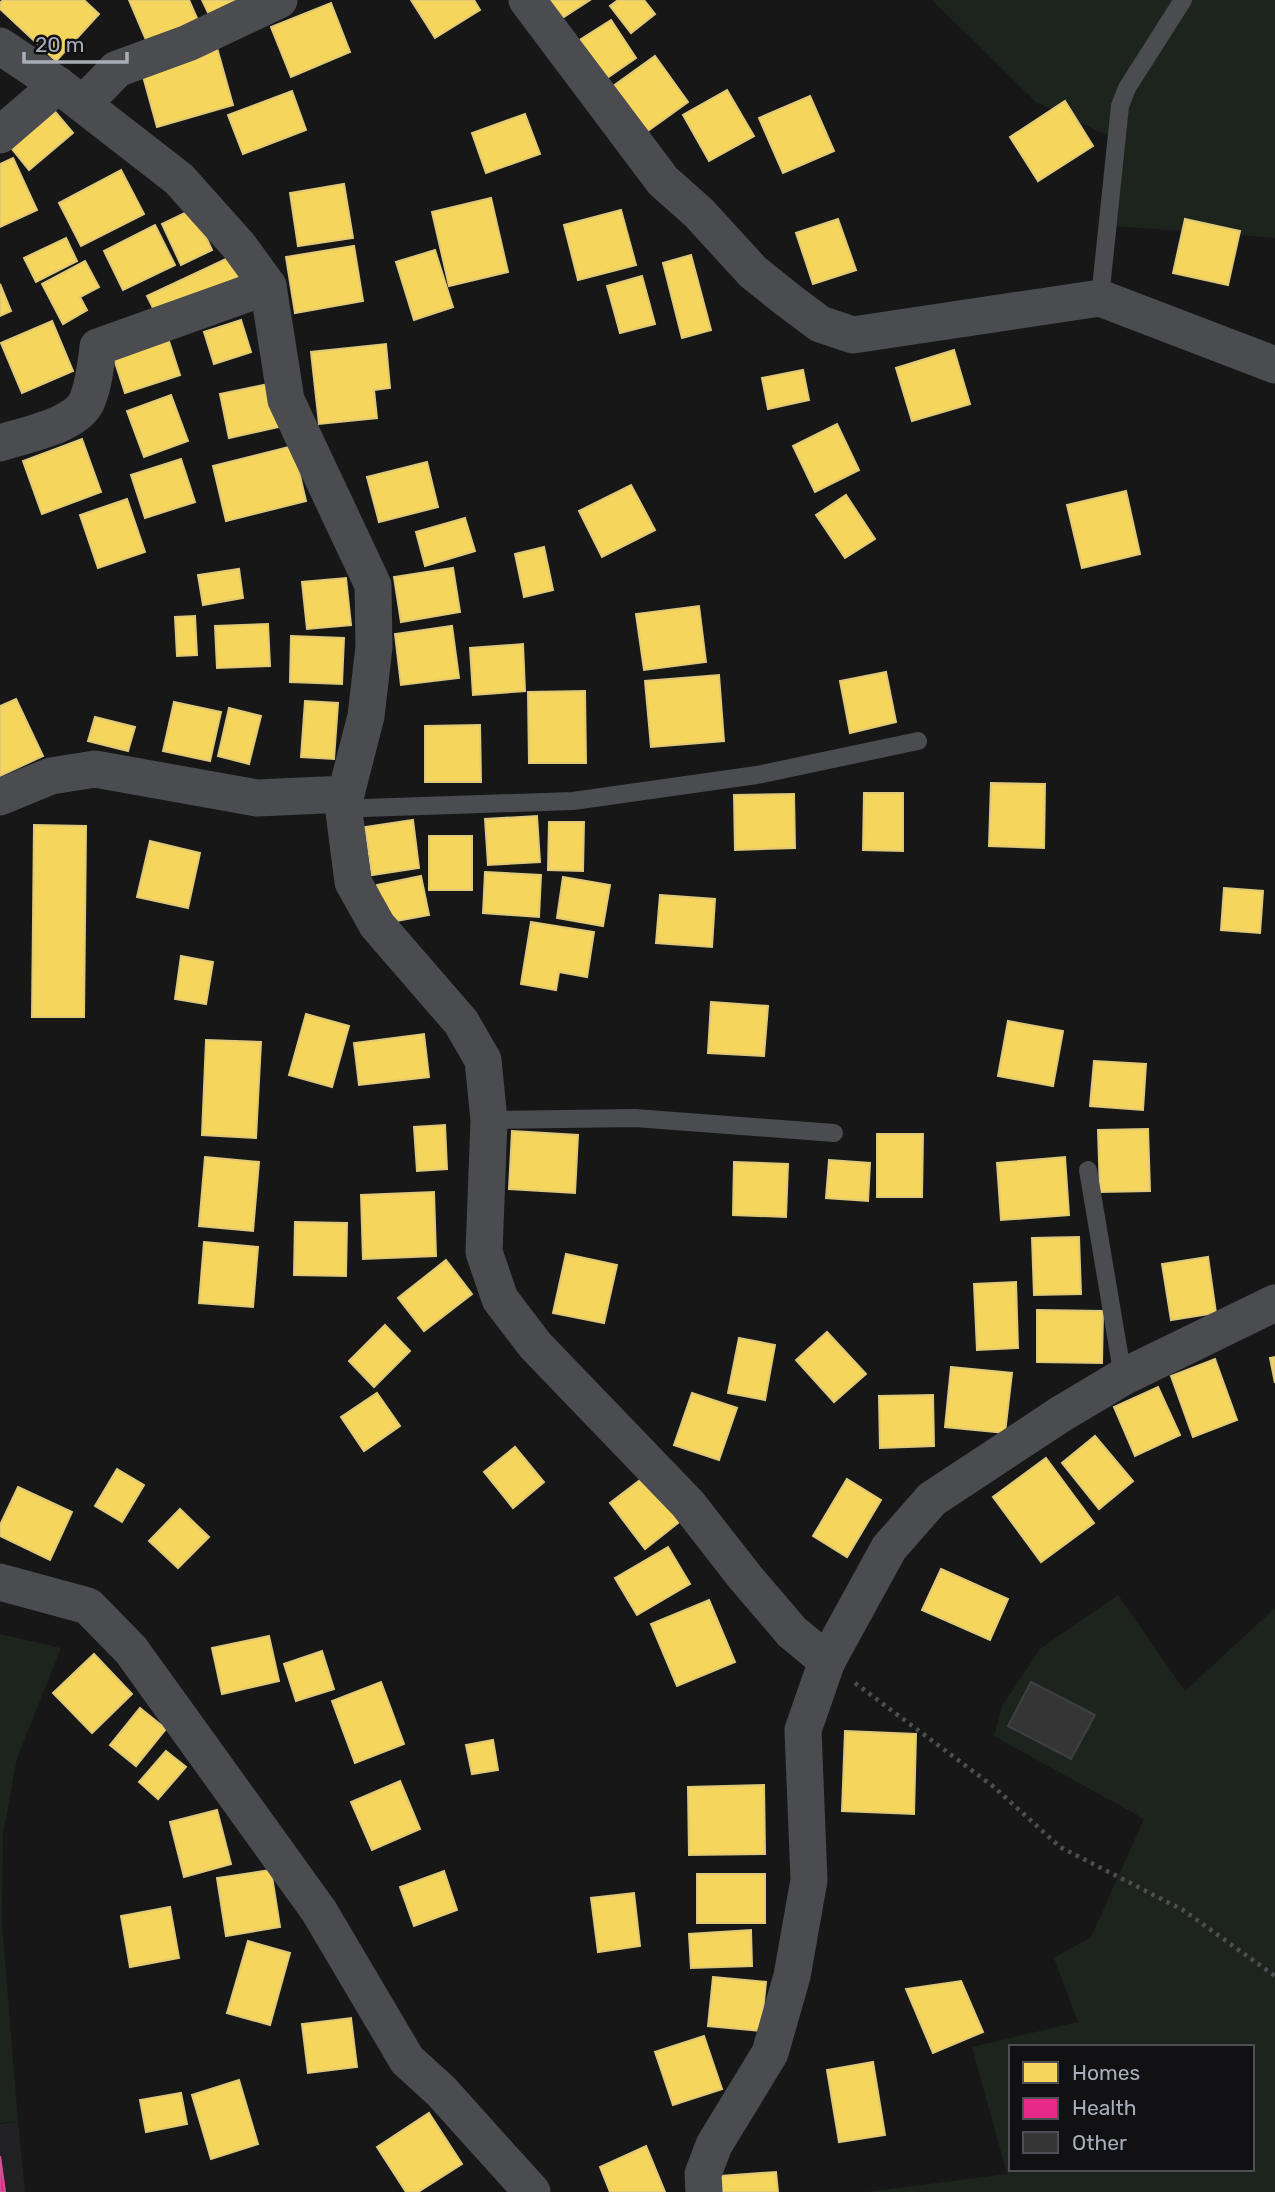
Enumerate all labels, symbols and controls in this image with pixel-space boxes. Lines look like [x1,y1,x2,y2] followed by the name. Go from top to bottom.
[24,21,128,65] scale bar
[35,32,84,57] text: 20 m
[1009,2045,1254,2171] legend
[1072,2060,1140,2085] text: Homes
[1072,2095,1136,2120] text: Health
[1072,2130,1127,2155] text: Other

